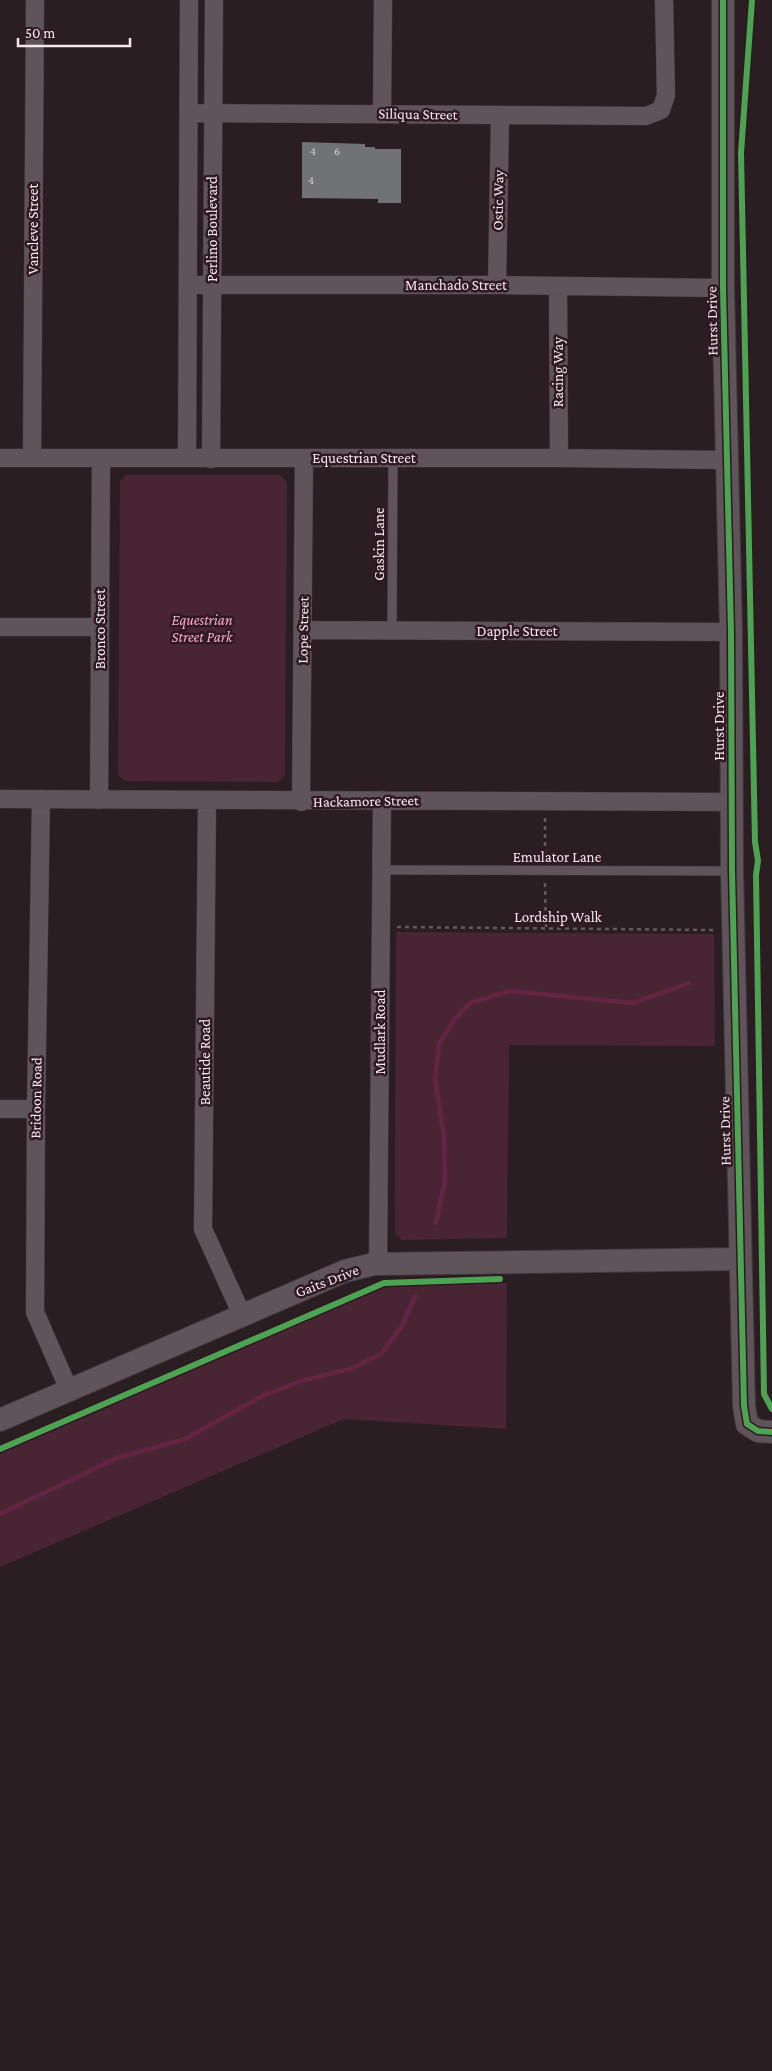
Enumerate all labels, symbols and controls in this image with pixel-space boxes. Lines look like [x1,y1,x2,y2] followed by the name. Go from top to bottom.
[18,15,130,47] scale bar
[25,25,55,41] text: 50 m
[378,105,459,124] street label: Siliqua Street
[310,144,316,158] house number: 4
[334,144,340,158] house number: 6
[489,169,508,231] street label: Ostic Way
[308,173,314,187] house number: 4
[204,176,220,282] street label: Perlino Boulevard
[25,183,41,274] street label: Vancleve Street
[405,277,508,293] street label: Manchado Street
[703,286,721,356] street label: Hurst Drive
[550,337,567,407] street label: Racing Way
[312,450,417,467] street label: Equestrian Street
[371,507,387,581] street label: Gaskin Lane
[92,588,108,669] street label: Bronco Street
[294,595,313,664] street label: Lope Street
[172,612,234,645] park label: Equestrian Street Park
[476,623,559,640] street label: Dapple Street
[711,691,727,761] street label: Hurst Drive
[313,792,420,810] street label: Hackamore Street
[513,849,602,865] street label: Emulator Lane
[514,909,603,926] street label: Lordship Walk
[372,990,388,1074] street label: Mudlark Road
[197,1019,213,1105] street label: Beautide Road
[27,1057,45,1139] street label: Bridoon Road
[716,1096,734,1166] street label: Hurst Drive
[293,1261,361,1300] street label: Gaits Drive

